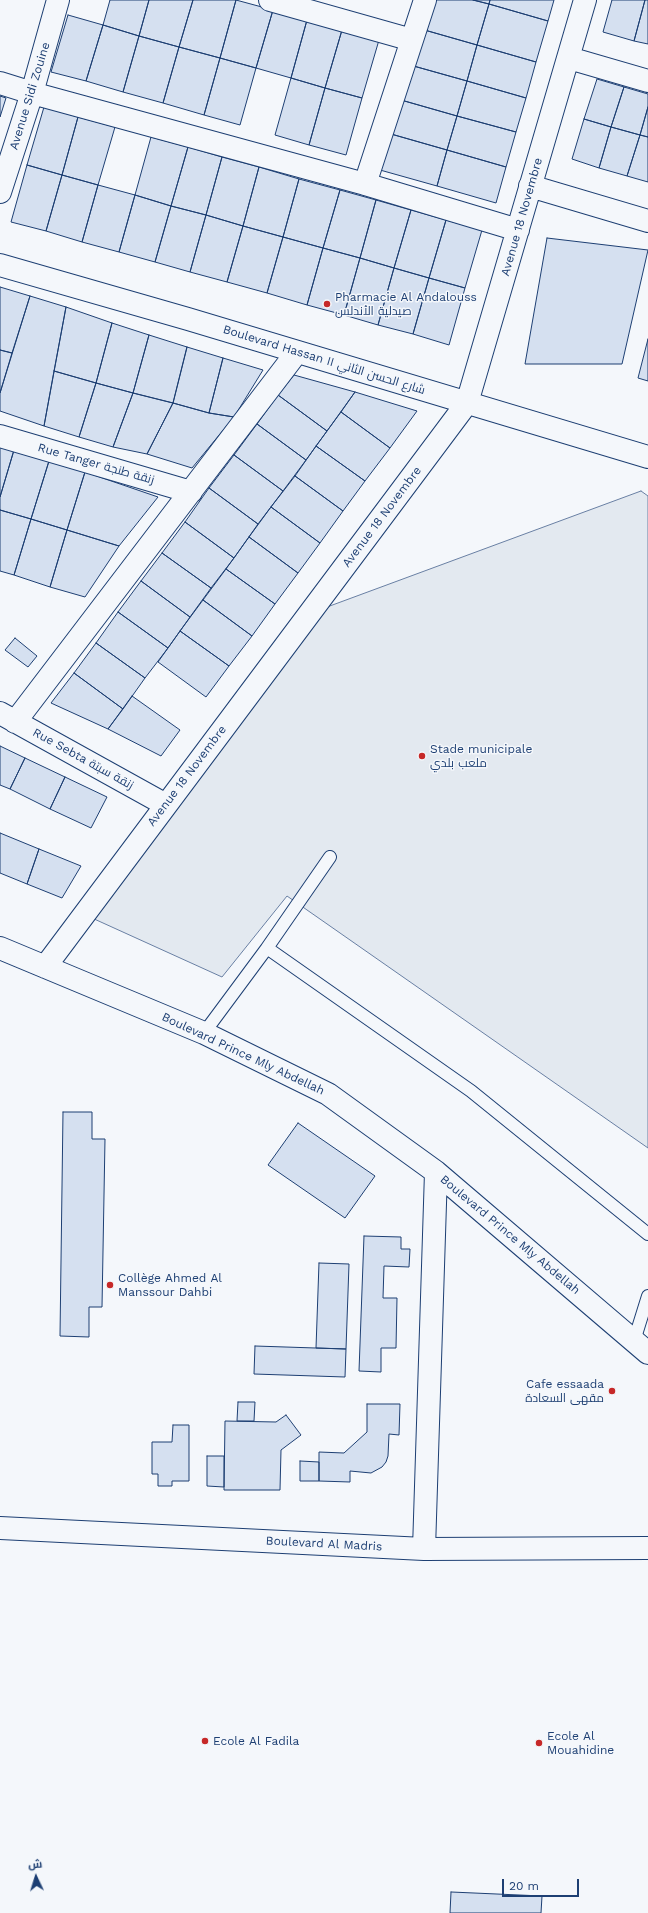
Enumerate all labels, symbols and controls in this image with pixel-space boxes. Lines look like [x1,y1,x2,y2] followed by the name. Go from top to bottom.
[7,41,53,151] street label: Avenue Sidi Zouine
[498,156,546,278] street label: Avenue 18 Novembre
[335,290,477,318] place label: Pharmacie Al Andalouss صيدلية الأندلس
[322,299,332,309] marker: Pharmacie Al Andalouss صيدلية الأندلس
[221,322,427,398] street label: Boulevard Hassan II شارع الحسن الثاني
[36,440,156,488] street label: Rue Tanger زنقة طنجة
[339,464,425,570] street label: Avenue 18 Novembre
[144,723,230,829] street label: Avenue 18 Novembre
[30,725,136,793] street label: Rue Sebta زنقة سبتة
[430,742,532,770] place label: Stade municipale ملعب بلدي
[417,751,427,761] marker: Stade municipale ملعب بلدي
[159,1010,327,1098] street label: Boulevard Prince Mly Abdellah
[437,1172,583,1298] street label: Boulevard Prince Mly Abdellah
[118,1271,222,1299] place label: Collège Ahmed Al Manssour Dahbi
[105,1280,115,1290] marker: Collège Ahmed Al Manssour Dahbi
[525,1377,604,1405] place label: Cafe essaada مقهى السعادة
[607,1386,617,1396] marker: Cafe essaada مقهى السعادة
[265,1534,383,1554] street label: Boulevard Al Madris
[547,1729,614,1757] place label: Ecole Al Mouahidine
[213,1734,299,1748] place label: Ecole Al Fadila
[200,1736,210,1746] marker: Ecole Al Fadila
[534,1738,544,1748] marker: Ecole Al Mouahidine
[16,1857,56,1897] north arrow
[28,1858,43,1872] text: ش
[504,1871,581,1897] scale bar
[509,1879,539,1893] text: 20 m

